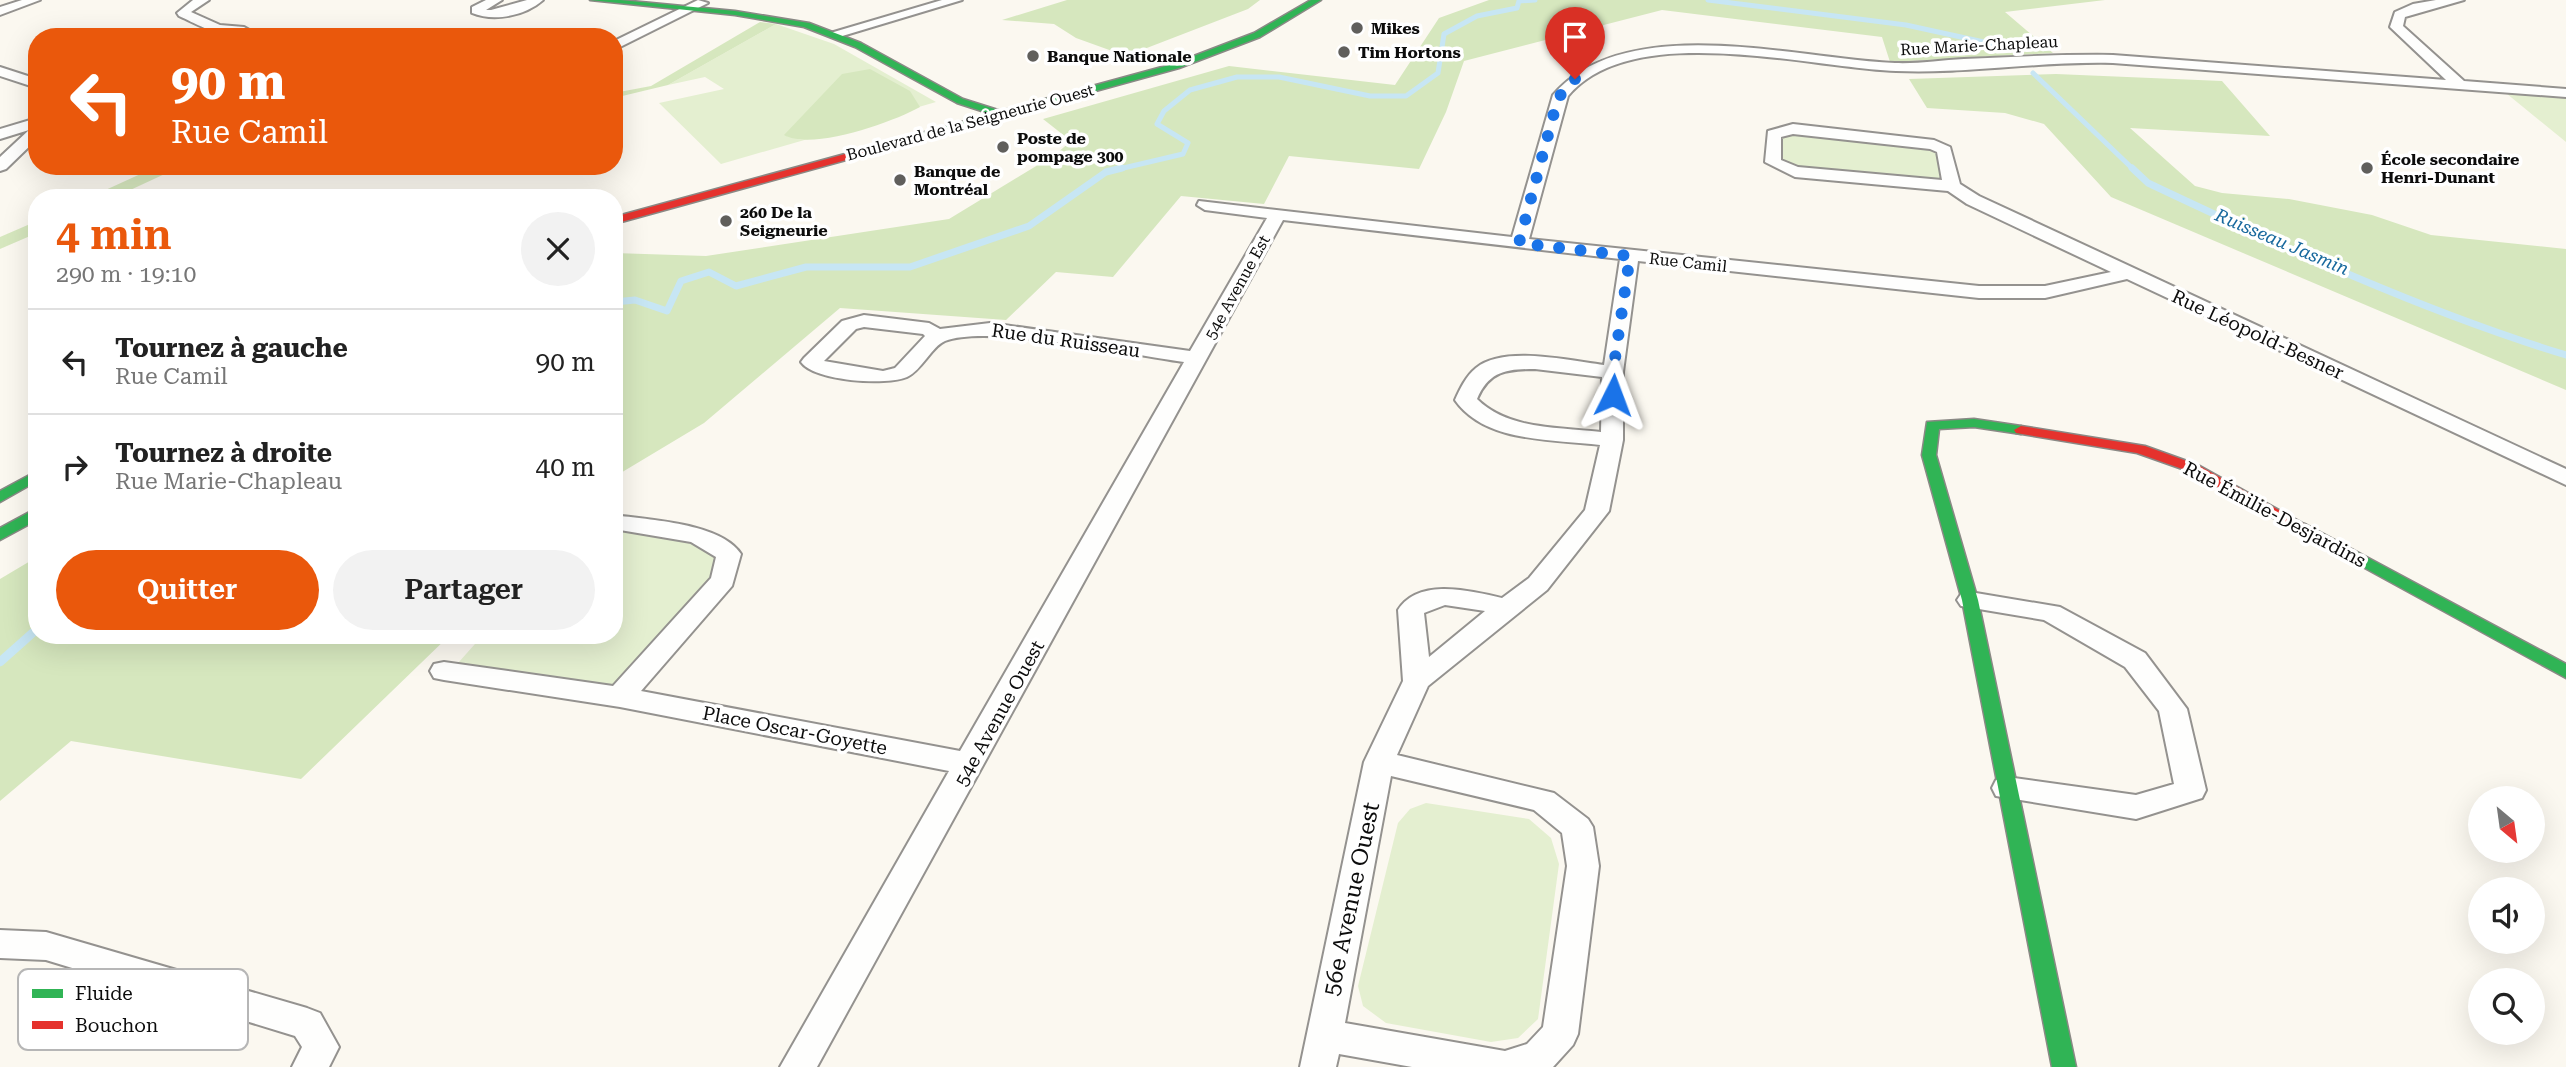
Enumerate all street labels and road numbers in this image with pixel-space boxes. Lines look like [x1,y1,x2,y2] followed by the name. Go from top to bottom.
[1900,32,2058,59] street label: Rue Marie-Chapleau
[844,80,1096,165] street label: Boulevard de la Seigneurie Ouest
[1201,232,1274,343] street label: 54e Avenue Est
[1648,249,1728,276] street label: Rue Camil
[2168,284,2348,385] street label: Rue Léopold-Besner
[990,319,1142,362] street label: Rue du Ruisseau
[2180,457,2370,572] street label: Rue Émilie-Desjardins
[950,636,1049,790] street label: 54e Avenue Ouest
[701,701,889,760] street label: Place Oscar-Goyette
[1318,799,1385,998] street label: 56e Avenue Ouest

